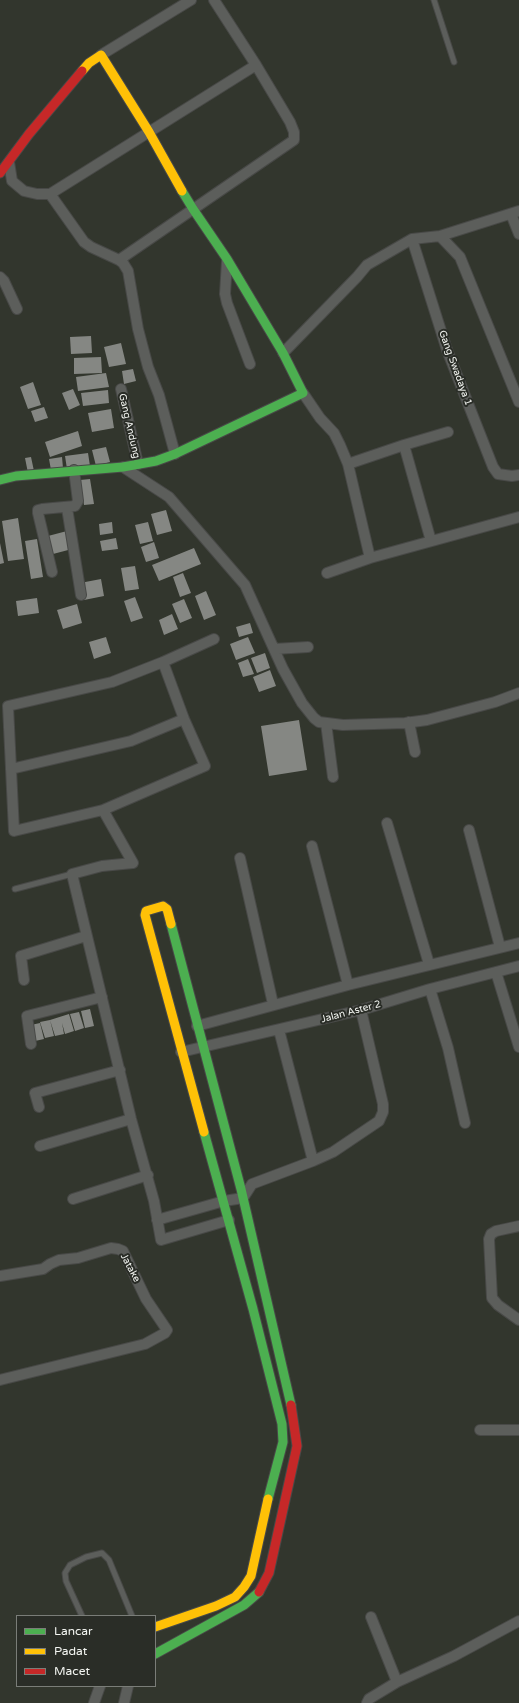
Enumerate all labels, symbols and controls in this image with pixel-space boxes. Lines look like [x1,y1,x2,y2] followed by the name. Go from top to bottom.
[436,329,474,407] street label: Gang Swadaya 1
[116,392,142,460] street label: Gang Andung
[320,998,382,1026] street label: Jalan Aster 2
[118,1252,142,1284] street label: Jatake
[16,1615,156,1687] legend
[54,1624,93,1638] text: Lancar
[54,1644,87,1658] text: Padat
[54,1664,90,1678] text: Macet

